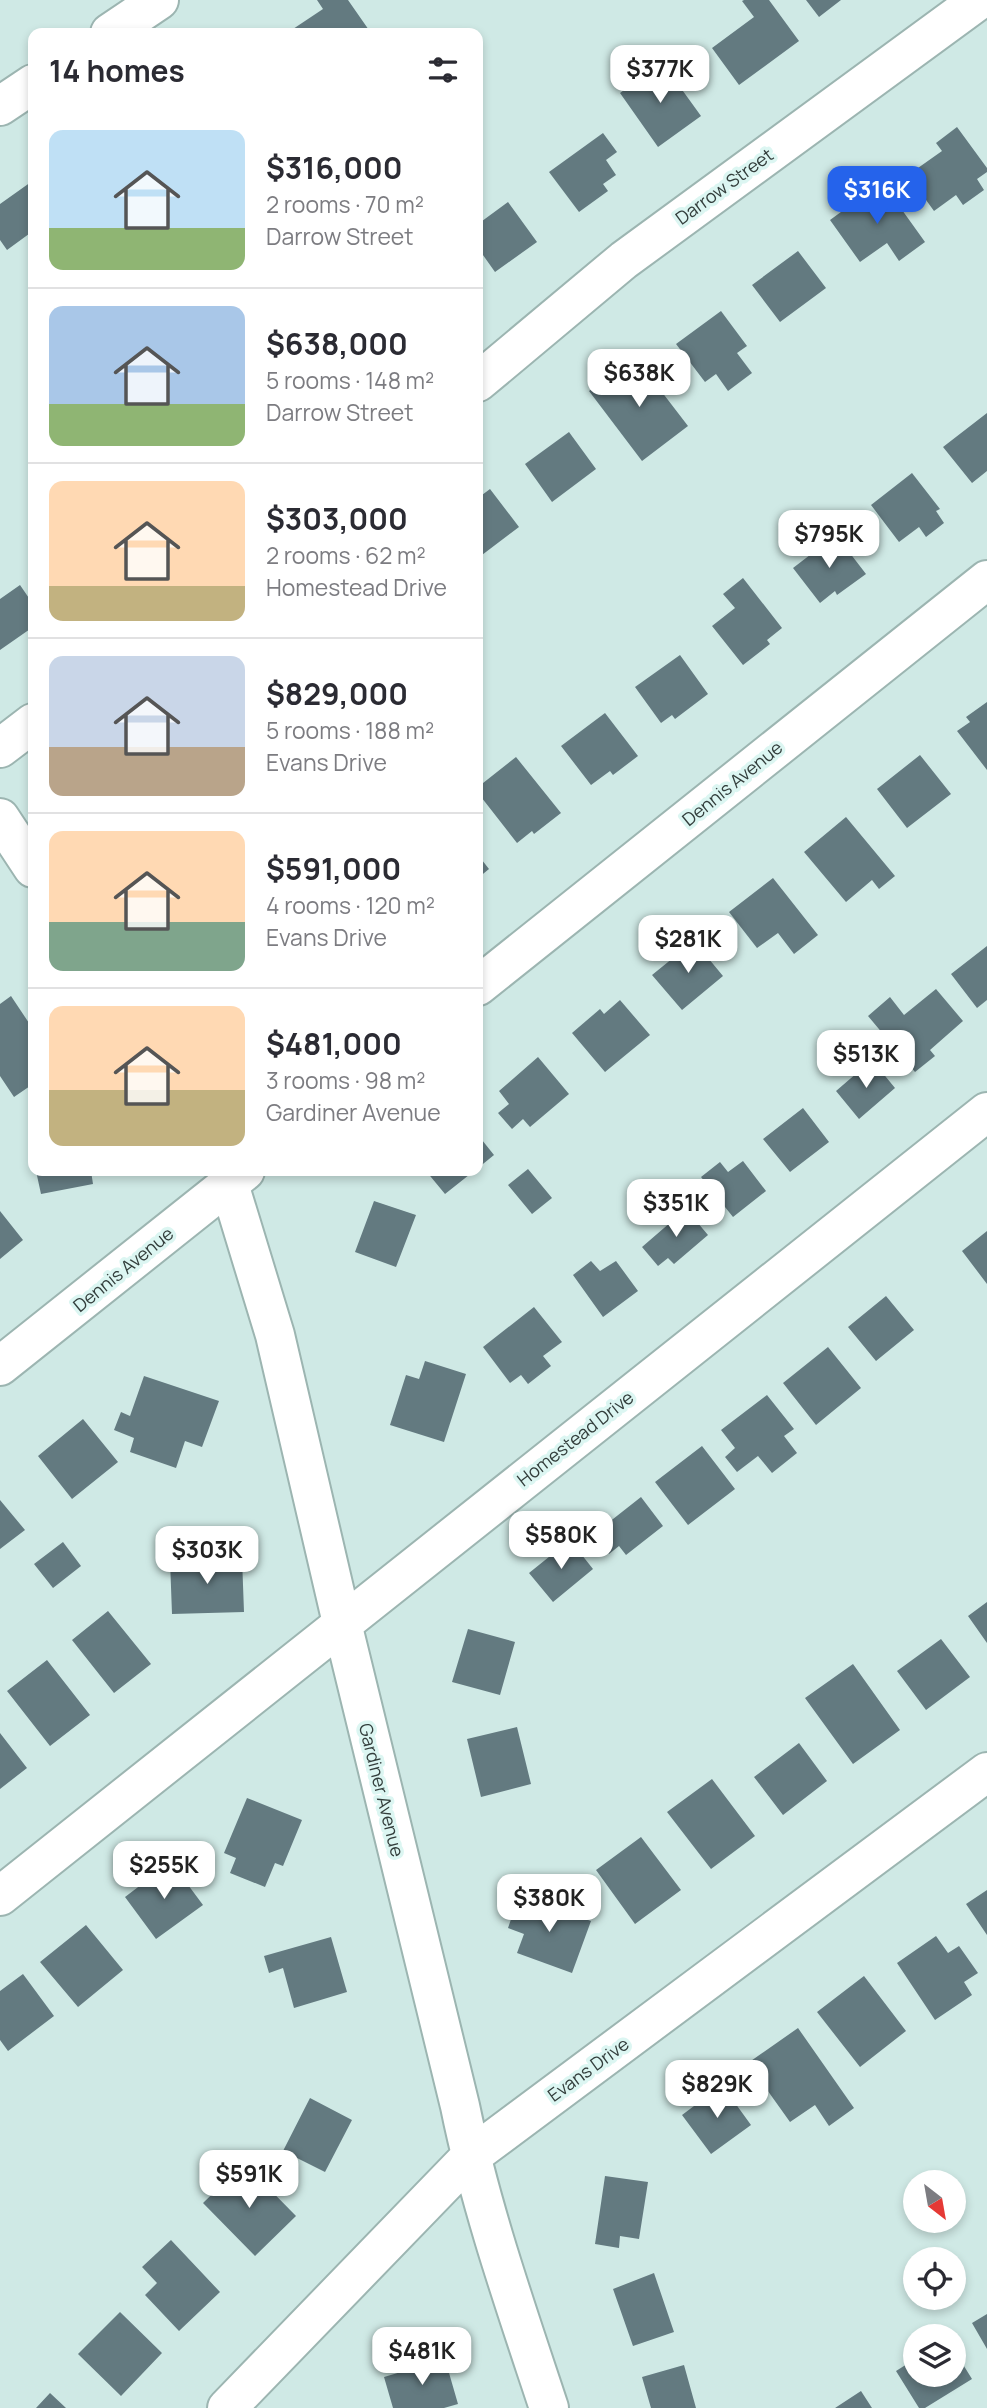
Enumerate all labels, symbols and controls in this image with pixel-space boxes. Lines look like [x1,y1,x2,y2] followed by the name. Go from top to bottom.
[611,46,709,105] pin: $377K
[49,50,185,91] text: 14 homes
[424,51,462,89] icon: filters
[626,52,694,84] text: $377K
[670,142,778,230] street label: Darrow Street
[266,147,402,188] text: $316,000
[105,158,189,242] icon: home
[828,166,926,226] pin: $316K
[843,173,911,205] text: $316K
[266,188,424,220] text: 2 rooms · 70 m²
[266,220,414,252] text: Darrow Street
[266,323,408,364] text: $638,000
[105,334,189,418] icon: home
[590,350,688,409] pin: $638K
[603,356,675,388] text: $638K
[266,364,434,396] text: 5 rooms · 148 m²
[266,396,414,428] text: Darrow Street
[266,498,408,539] text: $303,000
[105,509,189,593] icon: home
[780,510,878,570] pin: $795K
[794,517,864,549] text: $795K
[266,539,426,571] text: 2 rooms · 62 m²
[266,571,447,603] text: Homestead Drive
[266,673,408,714] text: $829,000
[105,684,189,768] icon: home
[266,714,434,746] text: 5 rooms · 188 m²
[677,735,787,831] street label: Dennis Avenue
[266,746,387,778] text: Evans Drive
[266,848,401,889] text: $591,000
[105,859,189,943] icon: home
[266,889,435,921] text: 4 rooms · 120 m²
[639,916,737,975] pin: $281K
[266,921,387,953] text: Evans Drive
[654,922,722,954] text: $281K
[266,1023,402,1064] text: $481,000
[817,1030,915,1090] pin: $513K
[105,1034,189,1118] icon: home
[833,1037,899,1069] text: $513K
[266,1064,426,1096] text: 3 rooms · 98 m²
[266,1096,441,1128] text: Gardiner Avenue
[627,1180,725,1239] pin: $351K
[643,1186,709,1218] text: $351K
[68,1221,178,1317] street label: Dennis Avenue
[512,1385,638,1491] street label: Homestead Drive
[512,1512,610,1571] pin: $580K
[525,1518,597,1550] text: $580K
[158,1526,256,1586] pin: $303K
[171,1533,243,1565] text: $303K
[354,1721,410,1859] street label: Gardiner Avenue
[115,1842,213,1901] pin: $255K
[129,1848,199,1880] text: $255K
[500,1874,598,1934] pin: $380K
[513,1881,585,1913] text: $380K
[543,2031,633,2107] street label: Evans Drive
[668,2060,766,2120] pin: $829K
[681,2067,753,2099] text: $829K
[200,2150,298,2210] pin: $591K
[215,2157,283,2189] text: $591K
[903,2170,966,2233] north arrow
[903,2170,966,2387] map controls
[903,2247,966,2310] button: locate
[903,2324,966,2387] button: layers
[373,2328,471,2387] pin: $481K
[388,2334,456,2366] text: $481K

